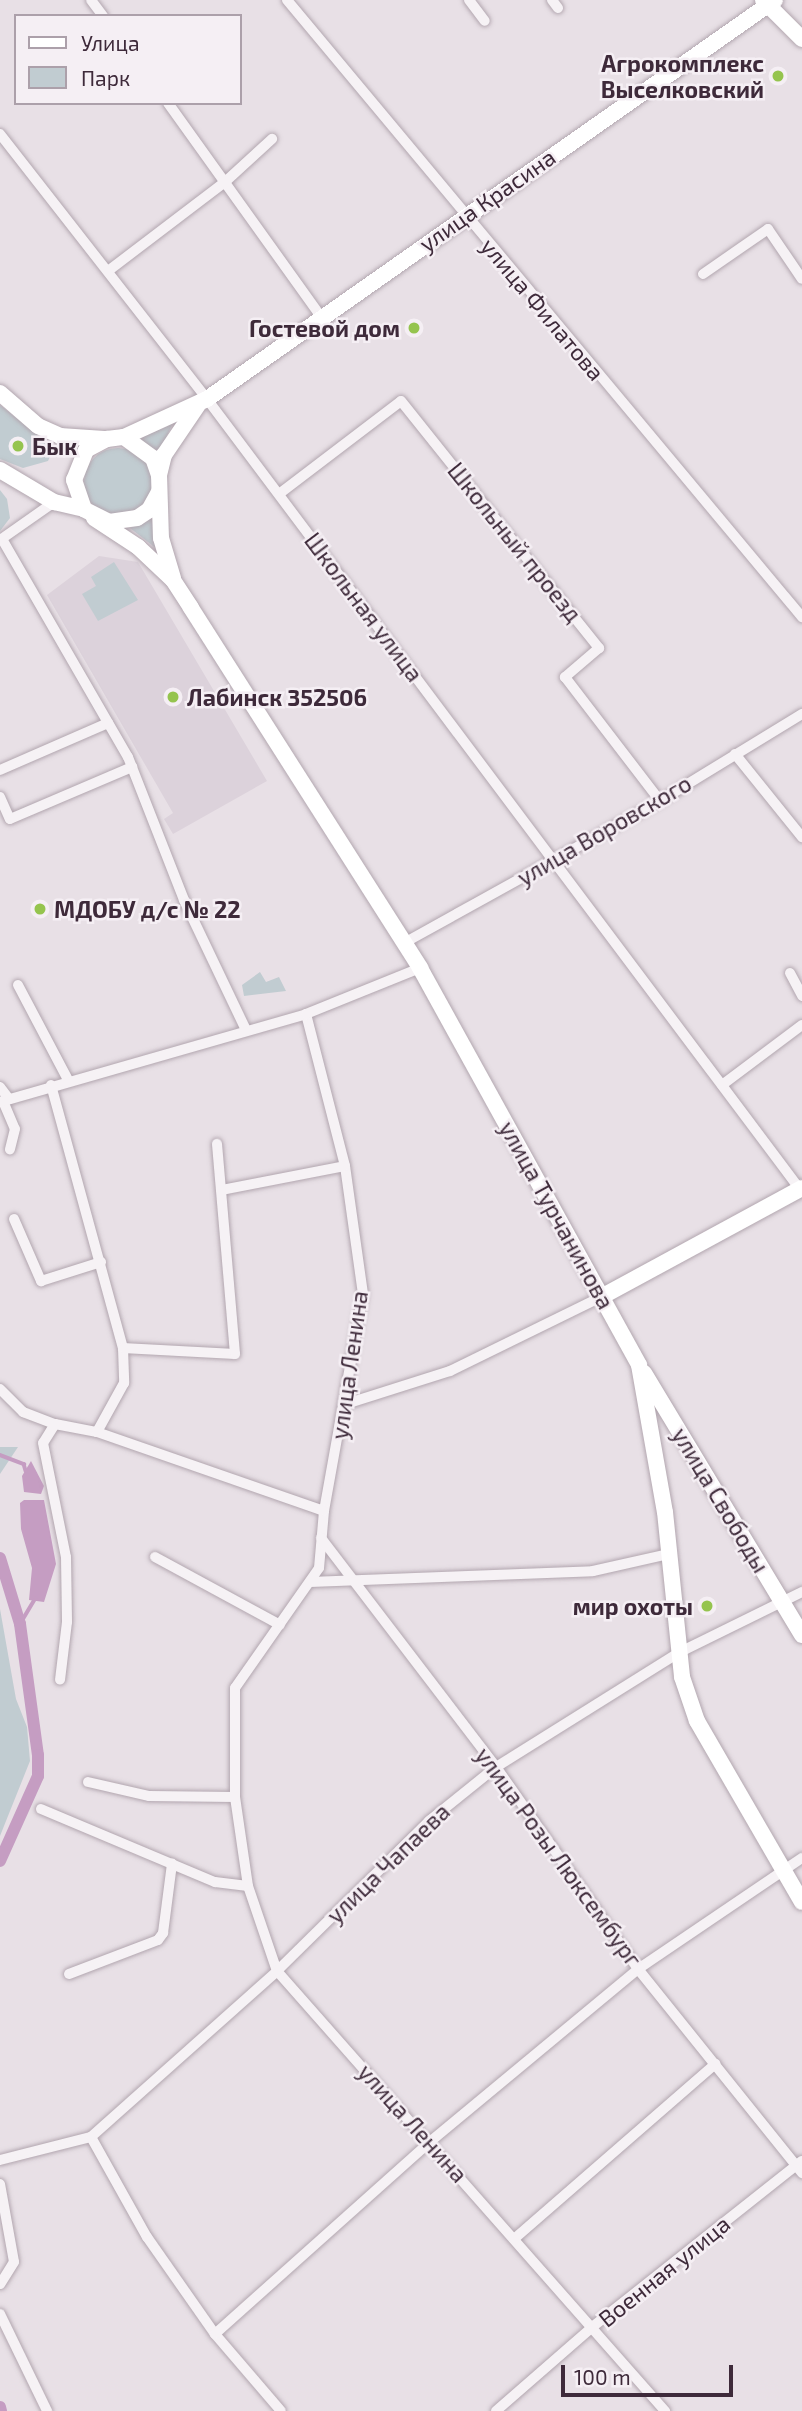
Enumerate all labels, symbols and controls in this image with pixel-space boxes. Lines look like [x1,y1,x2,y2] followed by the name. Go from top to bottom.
[14,14,242,105] legend
[81,30,140,55] text: Улица
[601,49,764,103] place label: Агрокомплекс Выселковский
[81,65,130,90] text: Парк
[770,68,786,84] marker: Агрокомплекс Выселковский
[413,143,561,257] street label: улица Красина
[476,232,610,386] street label: улица Филатова
[249,314,400,342] place label: Гостевой дом
[406,320,422,336] marker: Гостевой дом
[32,432,77,460] place label: Бык
[10,438,26,454] marker: Бык
[442,457,588,627] street label: Школьный проезд
[299,527,429,687] street label: Школьная улица
[187,683,367,711] place label: Лабинск 352506
[165,689,181,705] marker: Лабинск 352506
[512,769,696,891] street label: улица Воровского
[54,895,241,923] place label: МДОБУ д/с № 22
[32,901,48,917] marker: МДОБУ д/с № 22
[494,1116,620,1314] street label: улица Турчанинова
[325,1289,373,1441] street label: улица Ленина
[667,1422,775,1578] street label: улица Свободы
[573,1592,693,1620] place label: мир охоты
[699,1598,715,1614] marker: мир охоты
[470,1742,648,1972] street label: улица Розы Люксембург
[321,1797,455,1929] street label: улица Чапаева
[353,2058,473,2188] street label: улица Ленина
[593,2210,735,2332] street label: Военная улица
[564,2352,736,2396] scale bar
[574,2364,631,2389] text: 100 m

